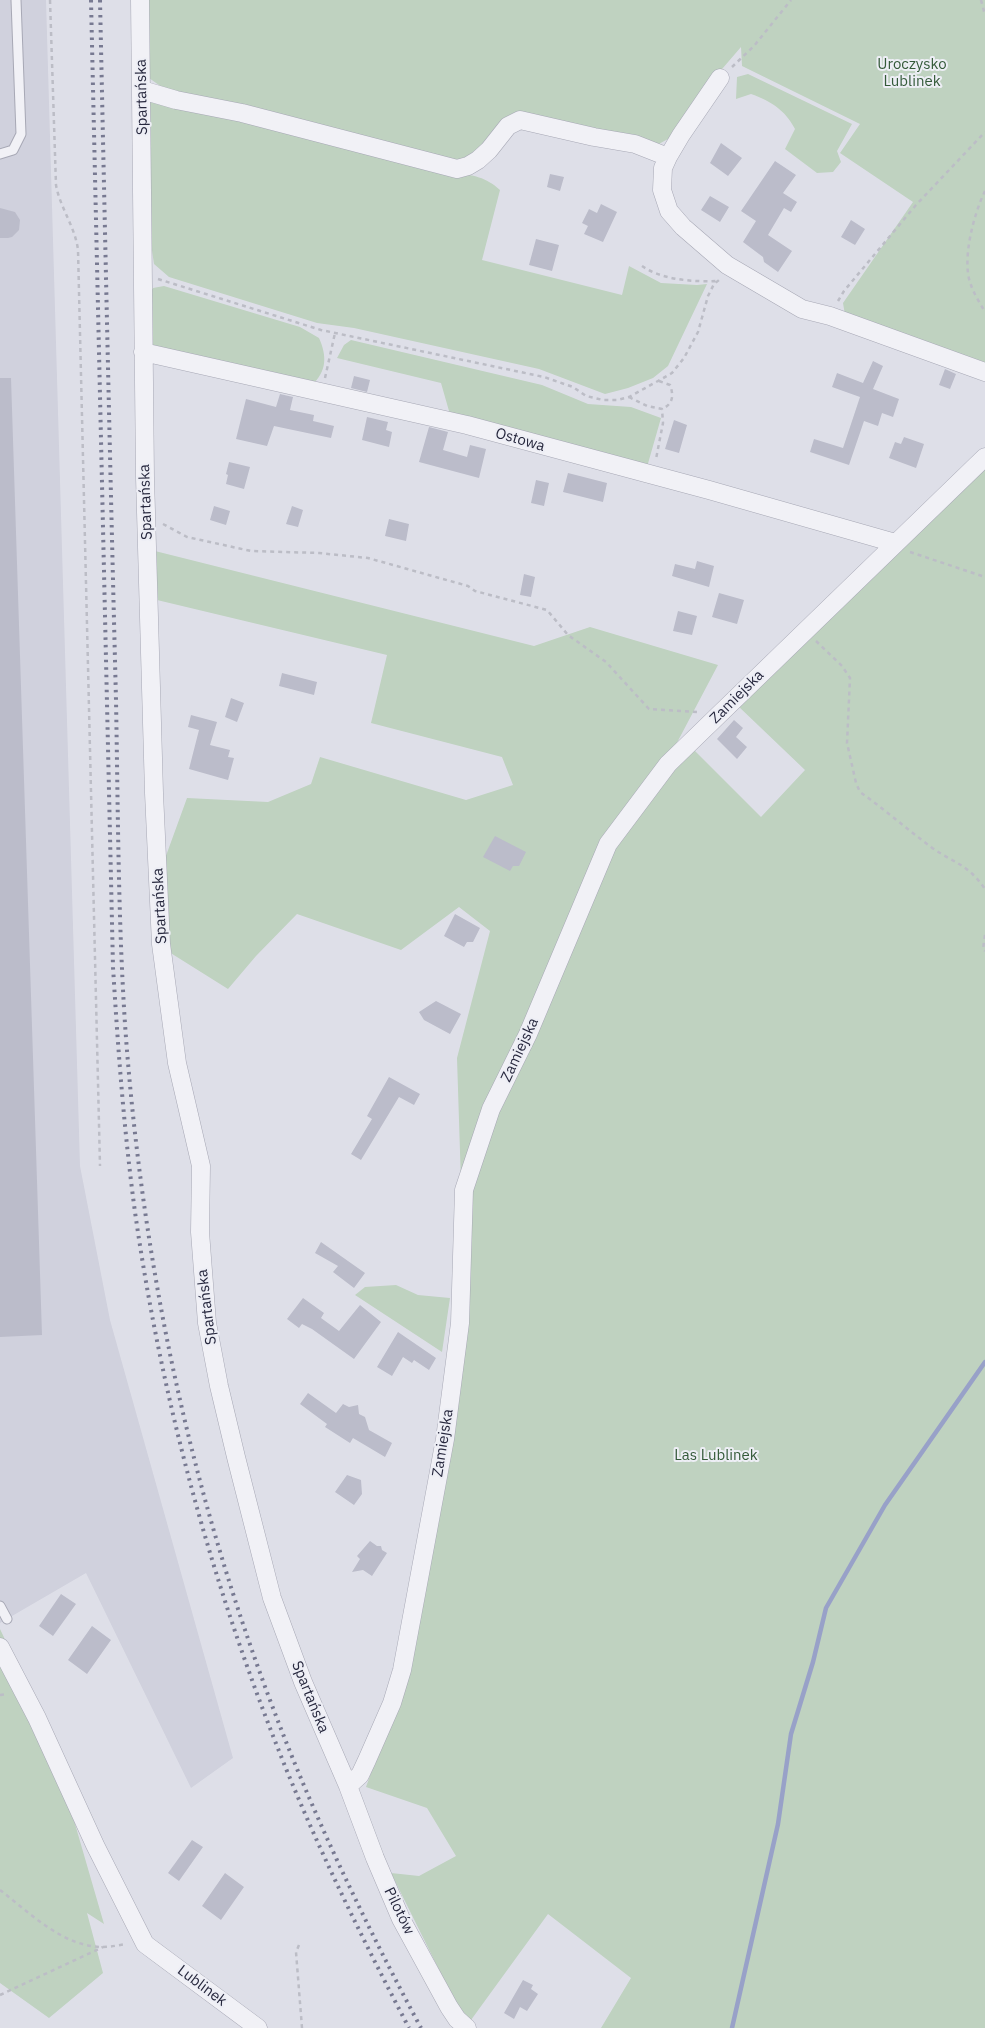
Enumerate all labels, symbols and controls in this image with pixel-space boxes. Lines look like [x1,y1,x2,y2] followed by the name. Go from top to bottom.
[877,56,947,91] park label: Uroczysko Lublinek
[132,59,152,135] street label: Spartańska
[493,424,547,456] street label: Ostowa
[136,464,156,540] street label: Spartańska
[706,666,768,728] street label: Zamiejska
[149,868,171,944] street label: Spartańska
[497,1015,543,1085] street label: Zamiejska
[193,1268,221,1346] street label: Spartańska
[429,1408,457,1478] street label: Zamiejska
[674,1447,758,1465] park label: Las Lublinek
[287,1658,333,1736] street label: Spartańska
[380,1884,418,1938] street label: Pilotów
[174,1962,230,2010] street label: Lublinek

